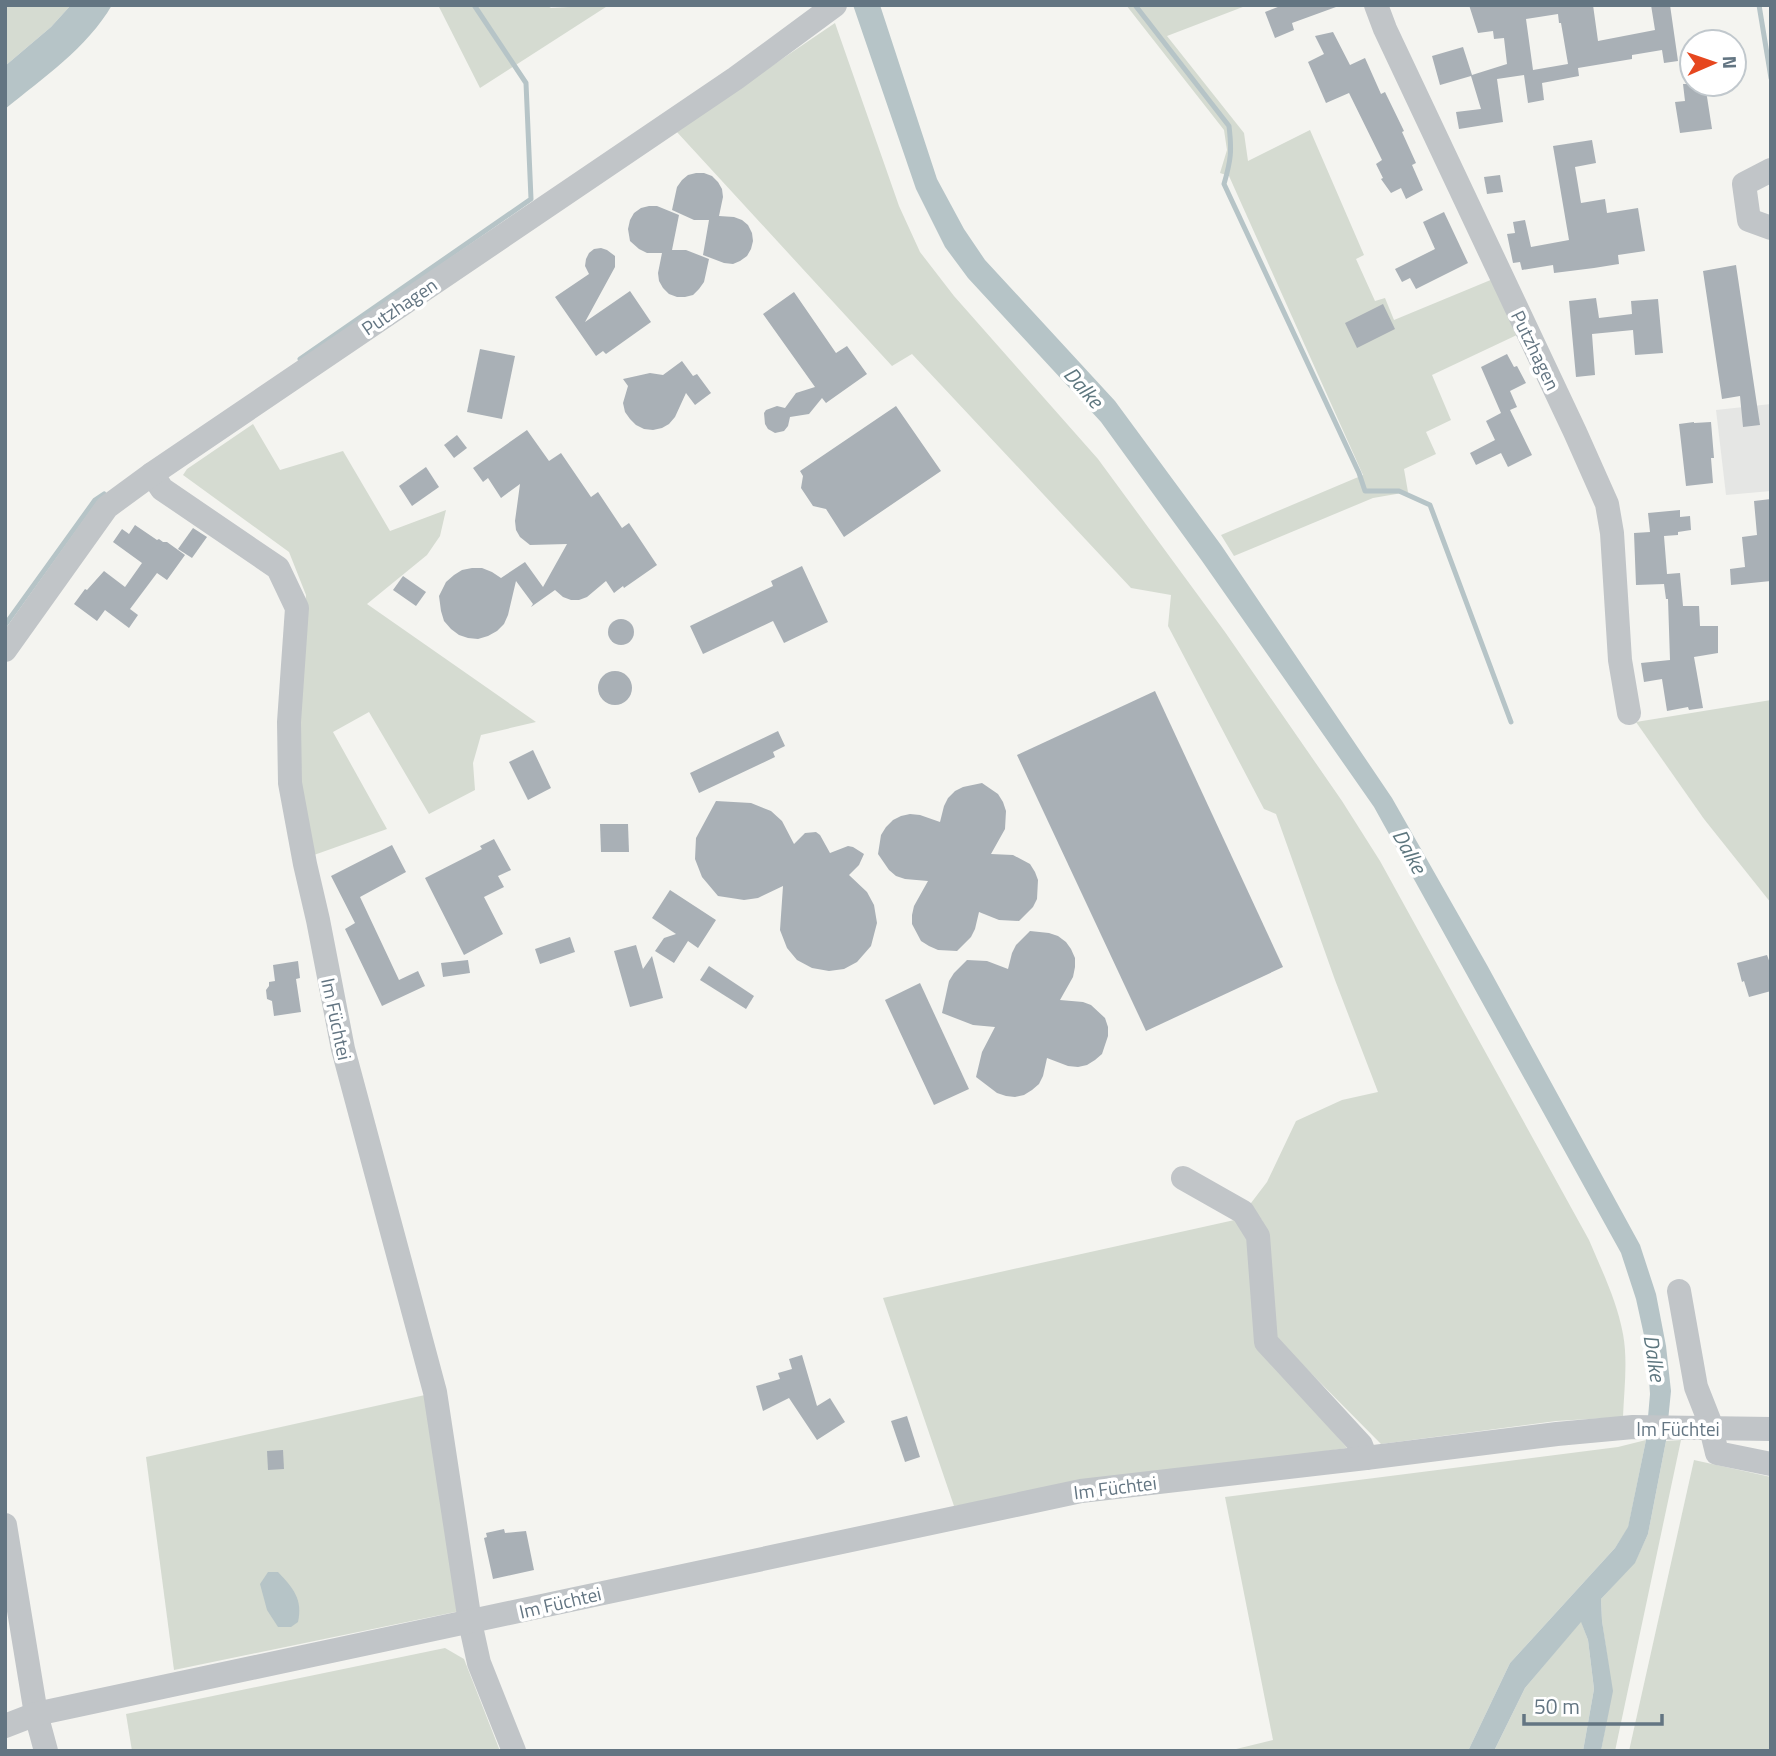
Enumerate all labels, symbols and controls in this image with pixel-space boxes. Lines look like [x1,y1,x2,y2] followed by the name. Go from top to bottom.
[1678,28,1748,98] north arrow
[1716,55,1745,69] text: N
[355,270,443,342] street label: Putzhagen
[1504,305,1568,395] street label: Putzhagen
[1057,359,1112,416] water label: Dalke
[1385,823,1436,880] water label: Dalke
[314,975,360,1063] street label: Im Füchtei
[1636,1333,1675,1385] water label: Dalke
[1636,1414,1720,1443] street label: Im Füchtei
[1072,1468,1158,1506] street label: Im Füchtei
[516,1578,604,1626] street label: Im Füchtei
[1524,1682,1662,1726] scale bar
[1534,1690,1580,1722] text: 50 m

